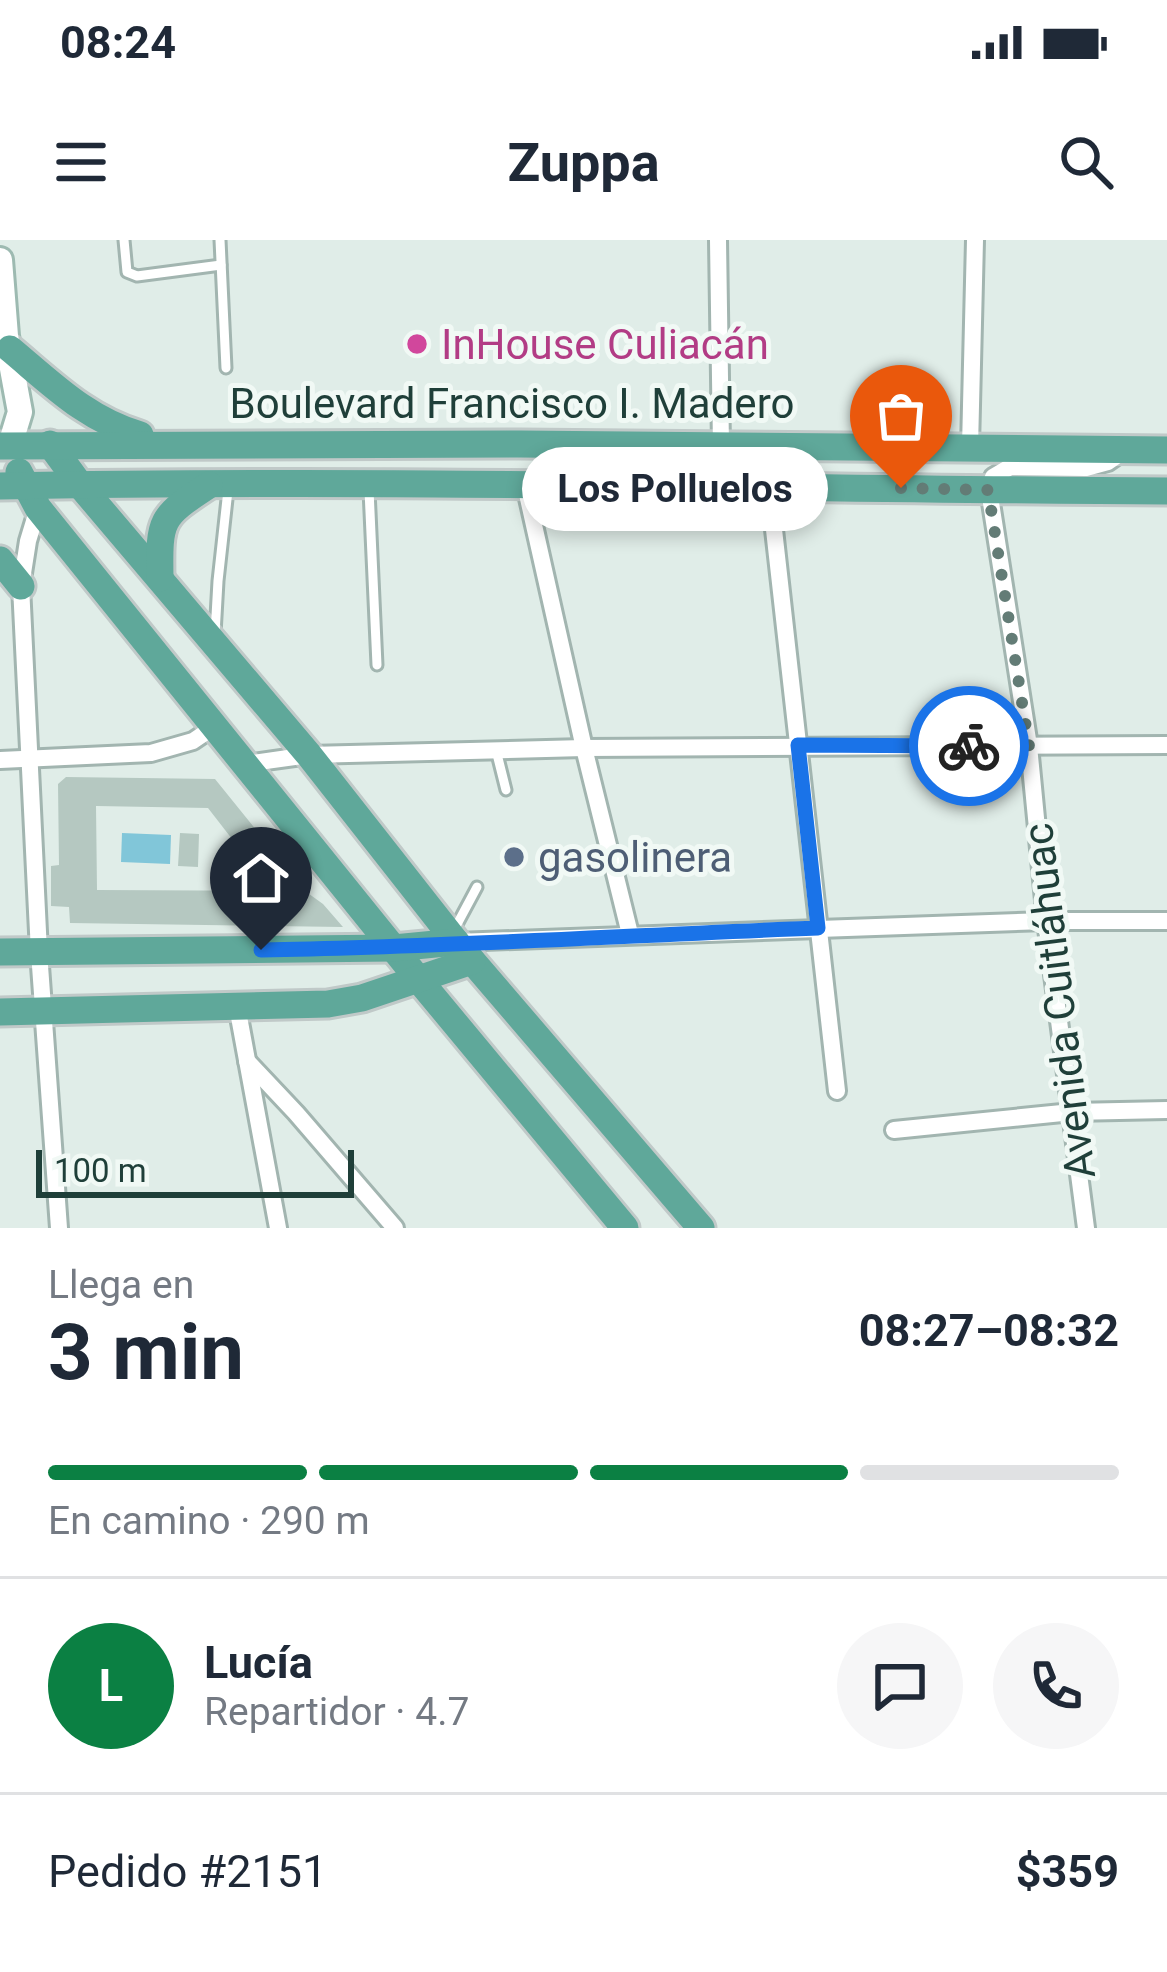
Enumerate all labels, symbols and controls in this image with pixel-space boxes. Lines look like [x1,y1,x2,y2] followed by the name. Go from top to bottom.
[60,16,176,69] text: 08:24
[48,129,114,195] icon: menu
[1053,129,1119,195] icon: search
[507,131,660,194] text: Zuppa
[441,320,769,369] place label: InHouse Culiacán
[404,331,430,357] marker: InHouse Culiacán
[850,365,952,488] pin
[230,379,794,428] street label: Boulevard Francisco I. Madero
[868,383,934,449] icon: bag
[523,446,829,530] callout: Los Polluelos
[557,466,793,512] text: Los Polluelos
[909,686,1029,806] courier
[936,713,1002,779] icon: bike
[1013,820,1105,1182] street label: Avenida Cuitláhuac
[210,827,312,950] pin
[538,833,732,882] place label: gasolinera
[501,844,527,870] marker: gasolinera
[228,845,294,911] icon: home
[36,1144,354,1197] scale bar
[54,1151,147,1190] text: 100 m
[48,1262,194,1308] text: Llega en
[859,1304,1119,1357] text: 08:27–08:32
[48,1307,244,1398] text: 3 min
[48,1498,370,1544] text: En camino · 290 m
[837,1623,963,1749] button: chat
[993,1623,1119,1749] button: phone
[204,1636,313,1689] text: Lucía
[99,1659,123,1712] text: L
[204,1689,469,1735] text: Repartidor · 4.7
[48,1845,327,1898] text: Pedido #2151
[1016,1845,1119,1898] text: $359

